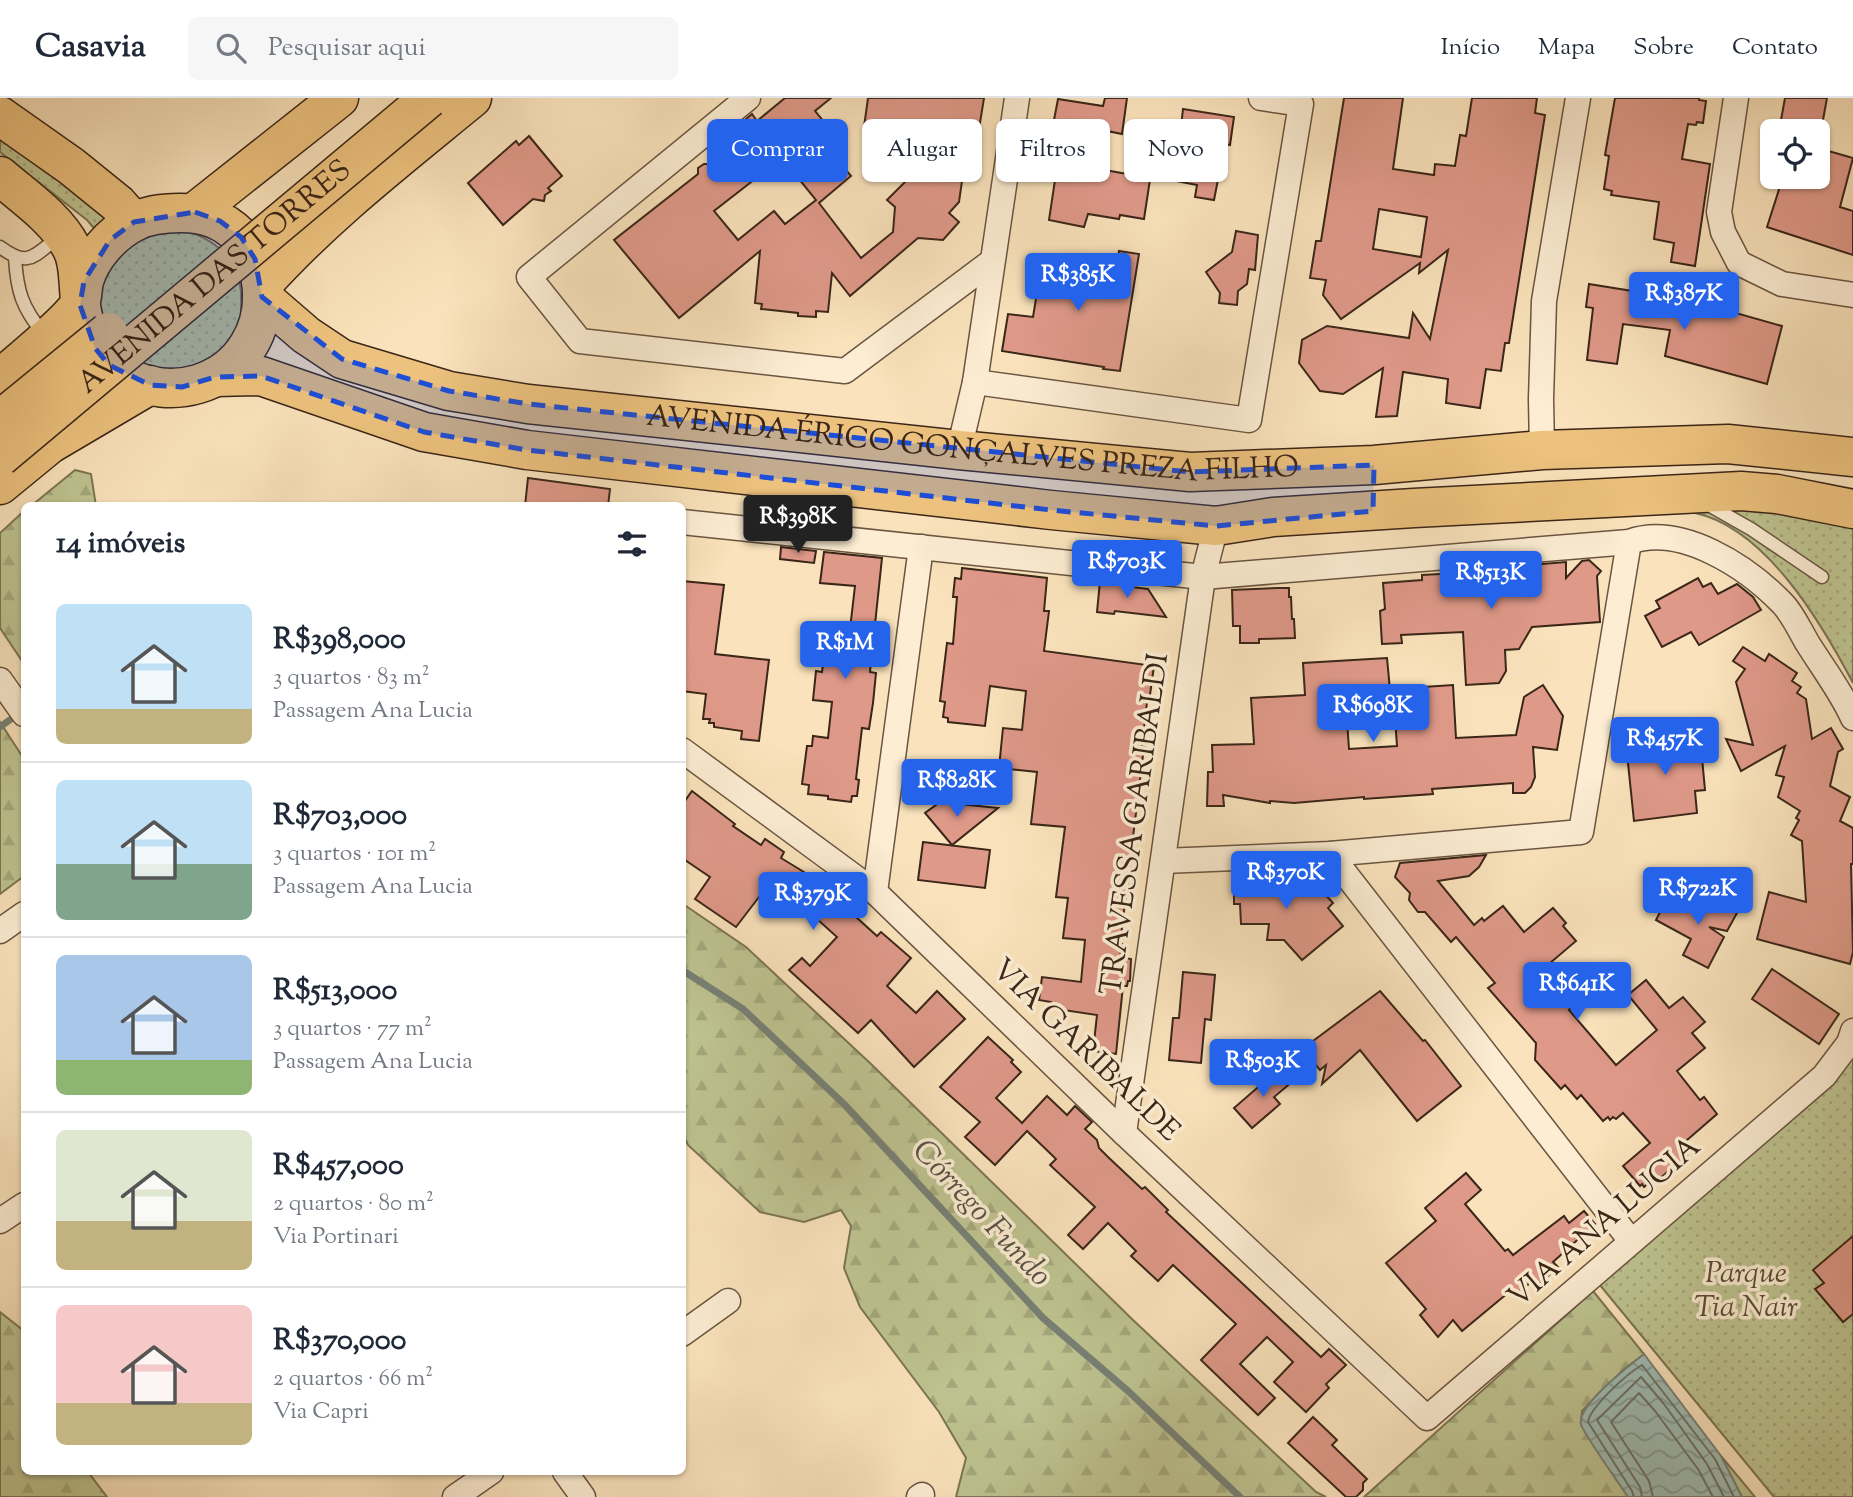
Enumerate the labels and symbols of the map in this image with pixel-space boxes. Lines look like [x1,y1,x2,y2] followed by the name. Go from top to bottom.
[68,150,361,405] street label: AVENIDA DAS TORRES
[1021,254,1135,313] pin: R$385K
[1627,272,1741,332] pin: R$387K
[644,395,1300,494] street label: AVENIDA ÉRICO GONÇALVES PREZA FILHO
[741,496,855,555] pin: R$398K
[1070,540,1184,600] pin: R$703K
[1434,552,1548,611] pin: R$513K
[804,622,886,681] pin: R$1M
[1091,650,1181,998] street label: TRAVESSA GARIBALDI
[1316,684,1430,744] pin: R$698K
[1608,718,1722,777] pin: R$457K
[900,760,1014,819] pin: R$828K
[1229,852,1343,911] pin: R$370K
[1641,868,1755,927] pin: R$722K
[756,872,870,932] pin: R$379K
[981,950,1189,1152] street label: VIA GARIBALDE
[1520,962,1634,1022] pin: R$641K
[1206,1040,1320,1099] pin: R$503K
[1499,1127,1711,1319] street label: VIA ANA LUCIA
[900,1130,1062,1298] water label: Córrego Fundo
[1694,1253,1798,1330] park label: Parque Tia Nair

